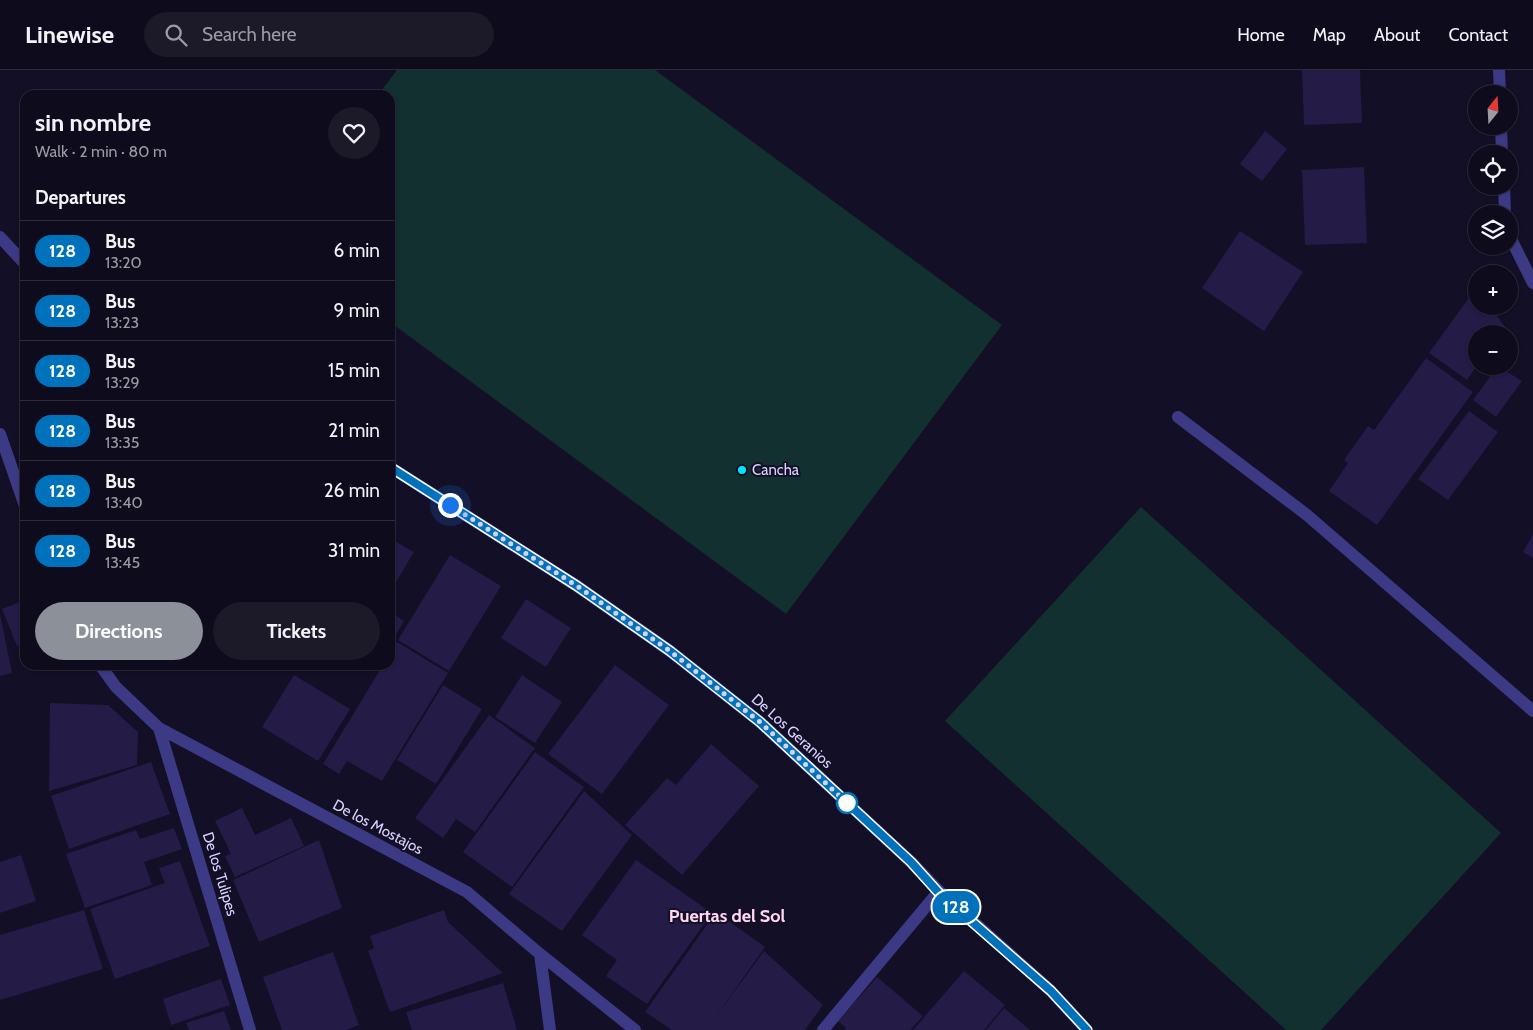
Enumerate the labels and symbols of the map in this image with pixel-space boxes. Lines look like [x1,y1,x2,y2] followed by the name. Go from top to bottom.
[1468,85,1518,135] north arrow
[752,461,800,479] place label: Cancha
[736,464,748,476] marker: Cancha
[438,493,463,518] your location
[748,690,836,772] street label: De Los Geranios
[836,792,858,814] unlabelled marker
[330,796,426,858] street label: De los Mostajos
[199,830,241,918] street label: De los Tulipes
[927,891,985,923] line badge: 128
[669,905,785,927] district label: Puertas del Sol

